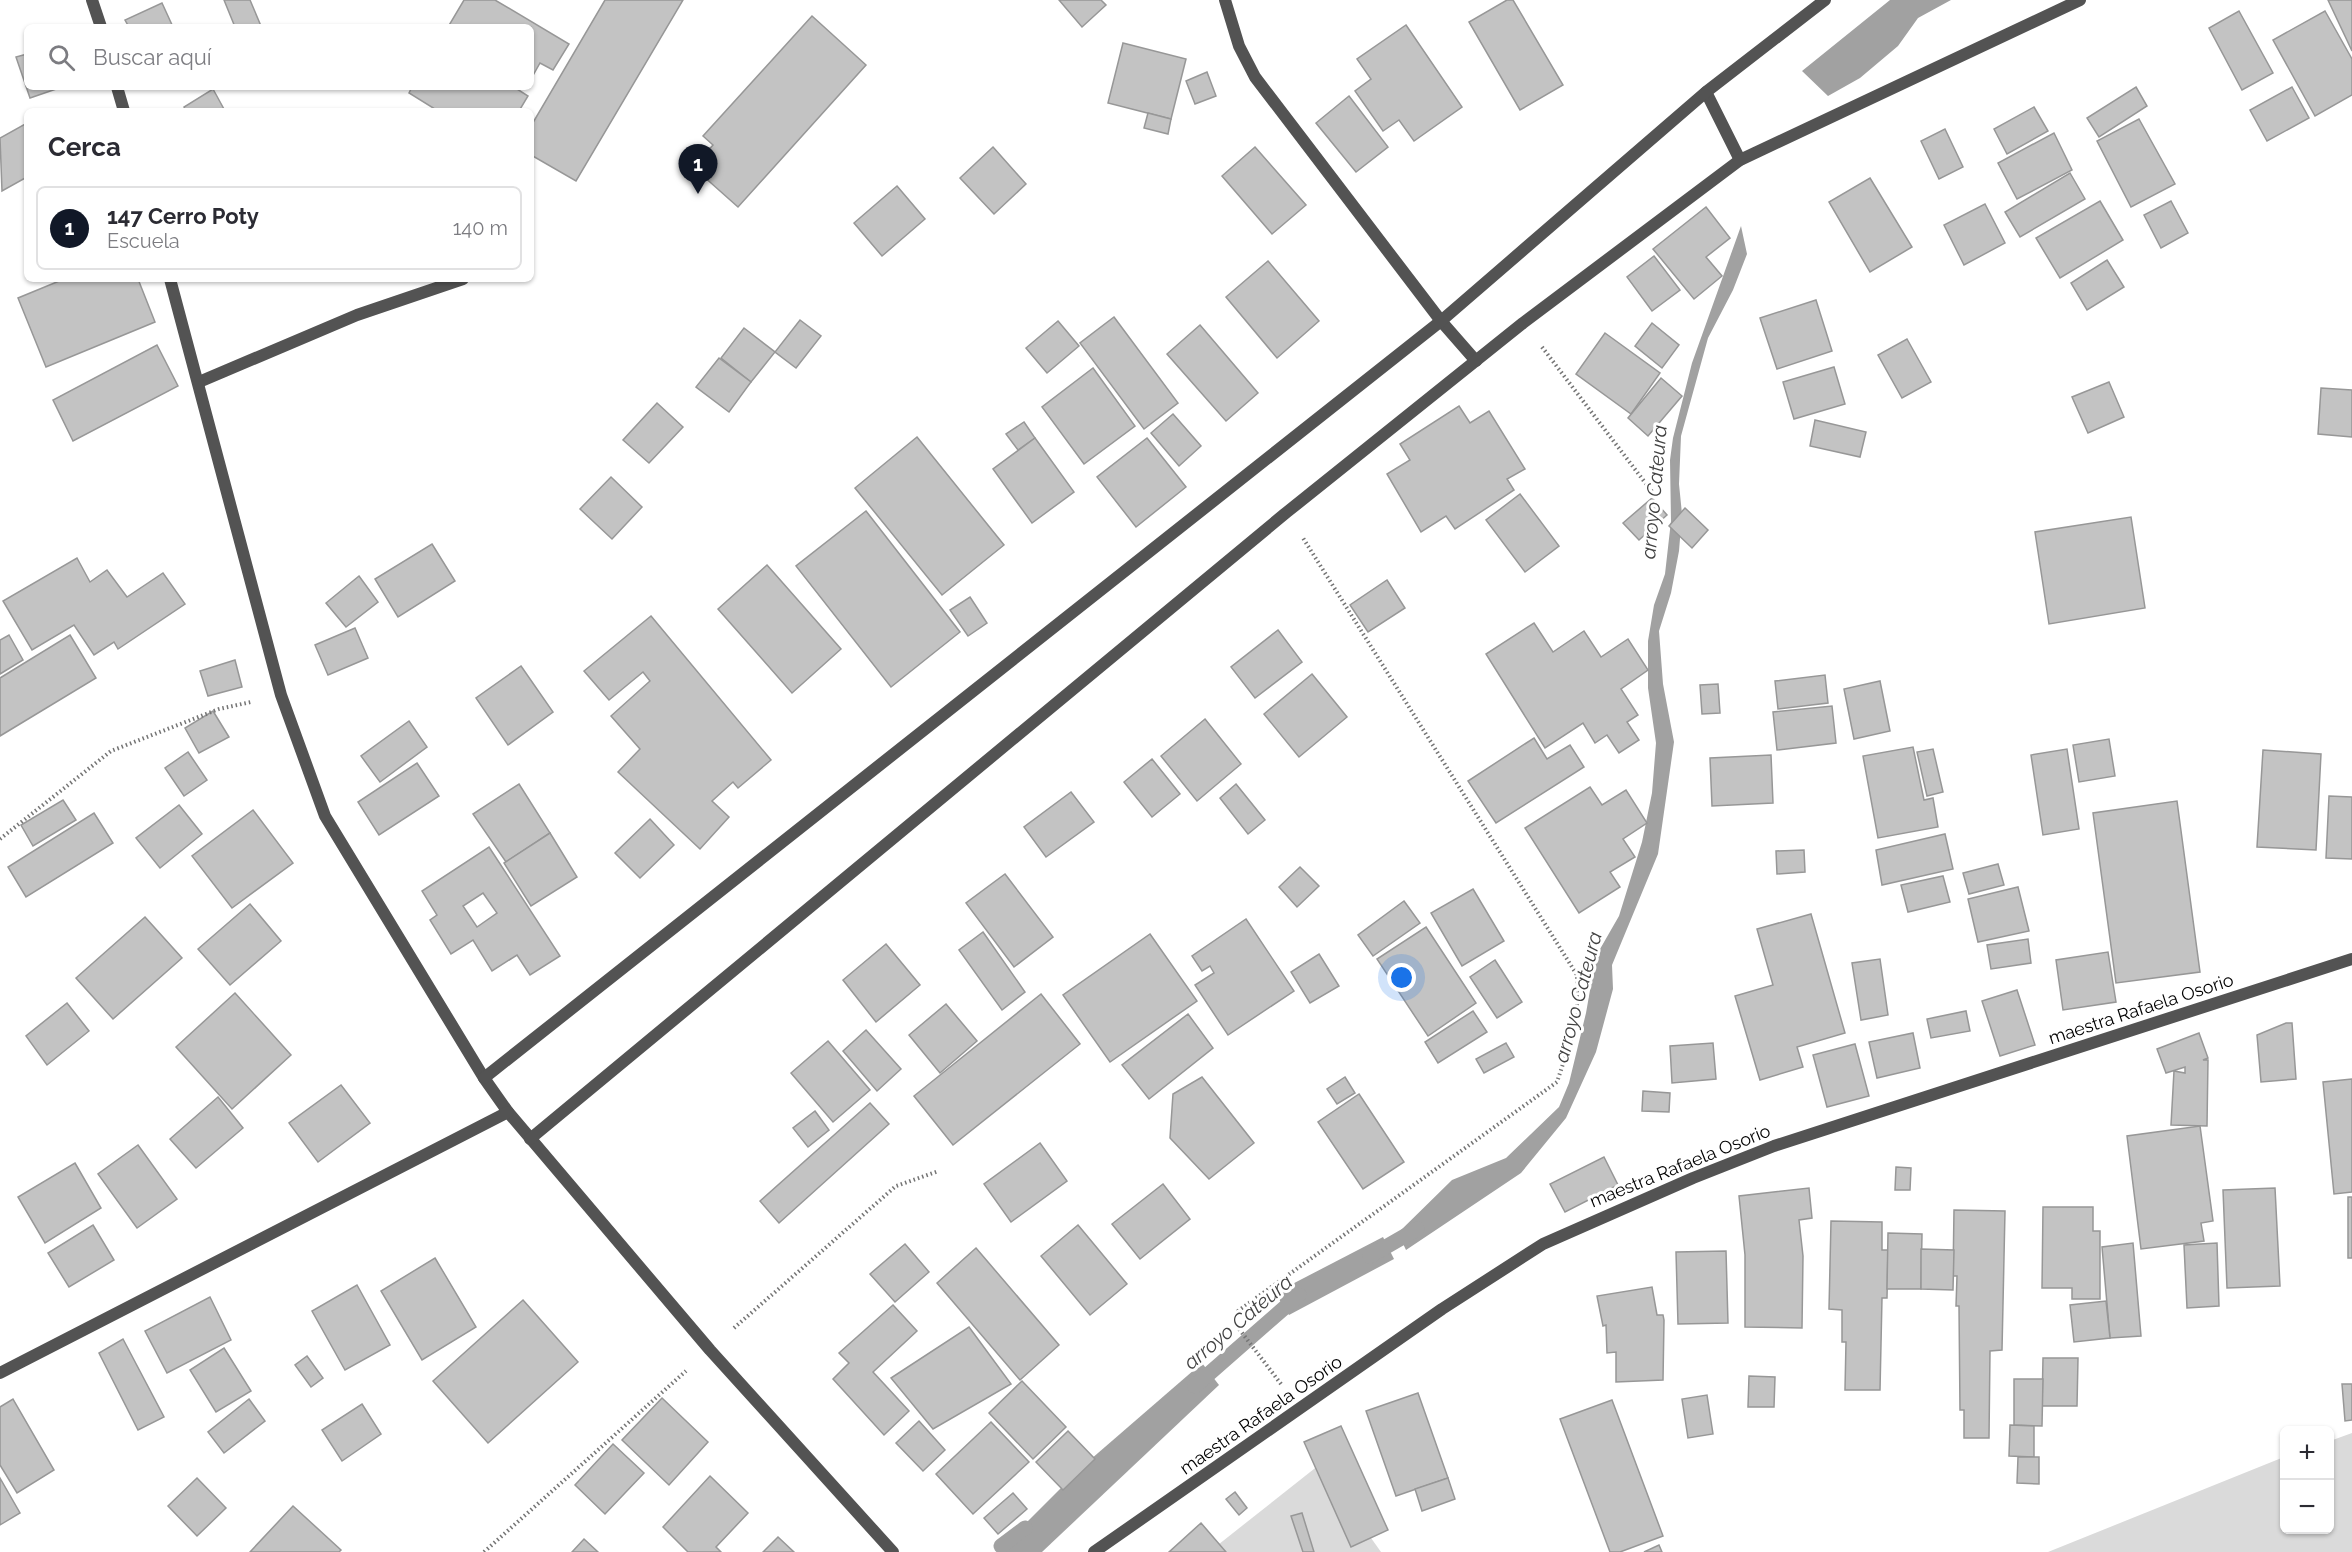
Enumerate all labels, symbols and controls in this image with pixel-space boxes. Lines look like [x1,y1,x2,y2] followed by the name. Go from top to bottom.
[24,24,534,90] search box
[45,41,78,74] icon: search
[93,44,212,70] text: Buscar aquí
[48,132,121,162] text: Cerca
[678,144,718,194] pin: 1
[107,203,259,229] text: 147 Cerro Poty
[65,216,74,240] text: 1
[453,216,508,240] text: 140 m
[107,229,180,253] text: Escuela
[1636,424,1672,560] water label: arroyo Cateura
[1549,929,1607,1065] water label: arroyo Cateura
[1387,963,1416,992] your location
[2046,969,2236,1048] street label: maestra Rafaela Osorio
[1586,1120,1774,1211] street label: maestra Rafaela Osorio
[1179,1270,1297,1374] water label: arroyo Cateura
[1176,1350,1346,1479] street label: maestra Rafaela Osorio
[2280,1426,2334,1534] map controls
[2280,1426,2334,1480] button: +
[2280,1480,2334,1534] button: −

